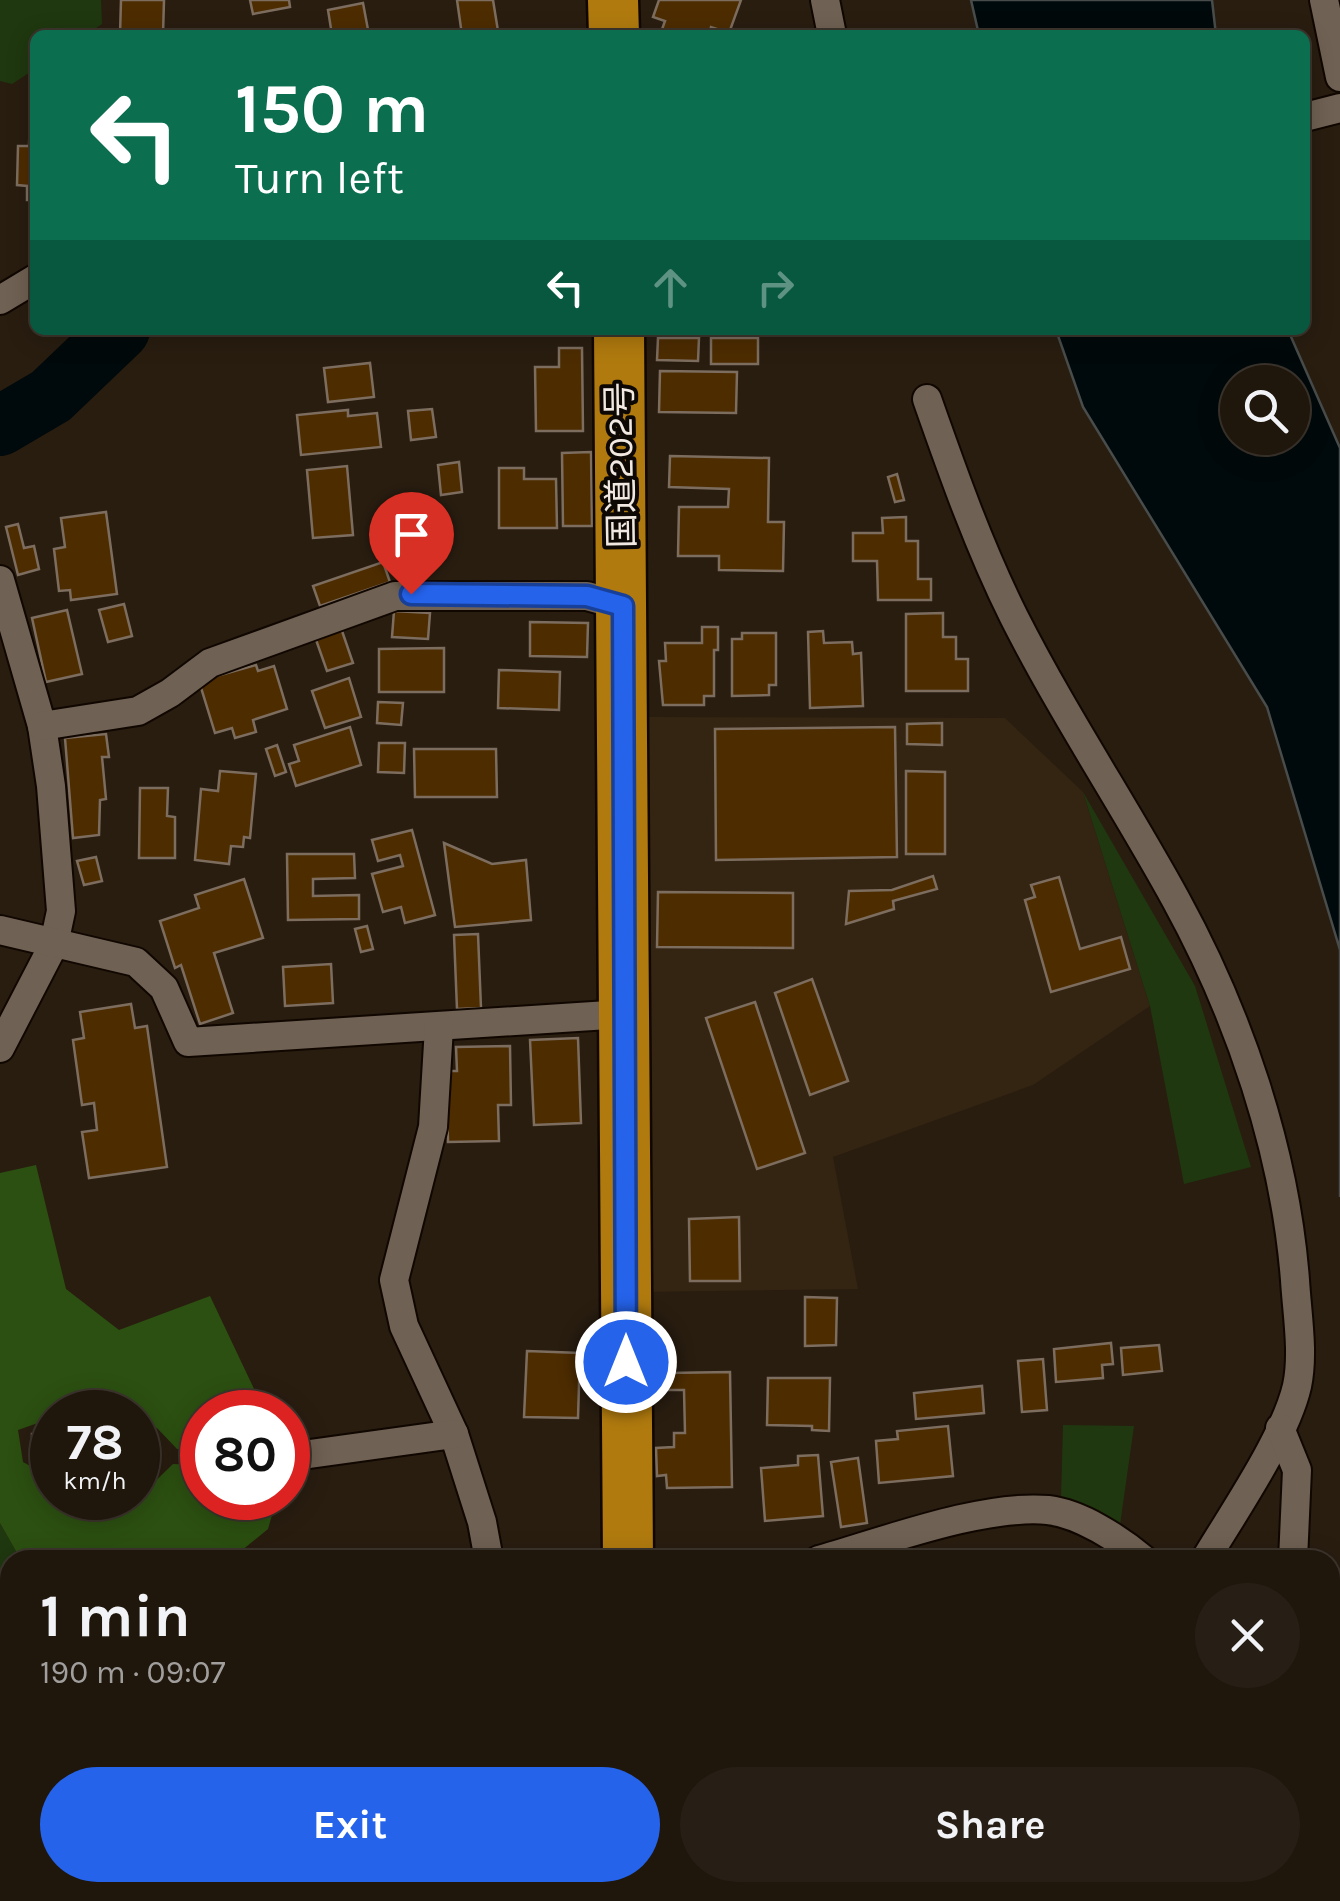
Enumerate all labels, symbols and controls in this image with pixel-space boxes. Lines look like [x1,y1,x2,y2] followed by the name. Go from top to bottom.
[235,68,429,150] text: 150 m
[70,70,200,200] icon: left
[235,152,404,204] text: Turn left
[538,260,593,315] icon: left
[643,260,698,315] icon: ahead
[748,260,803,315] icon: right
[1220,365,1310,455] map controls
[1220,365,1310,455] button: search
[599,381,643,549] street label: 国道202号
[369,492,454,595] pin
[384,507,439,562] icon: arrive
[574,1310,678,1414] position arrow
[180,1390,310,1520] speed limit sign: 80
[66,1413,124,1472] text: 78
[63,1466,127,1495] text: km/h
[40,1581,191,1651] text: 1 min
[1195,1583,1300,1688] button: close
[40,1654,226,1691] text: 190 m · 09:07
[40,1767,660,1882] button: Exit
[680,1767,1300,1882] button: Share

